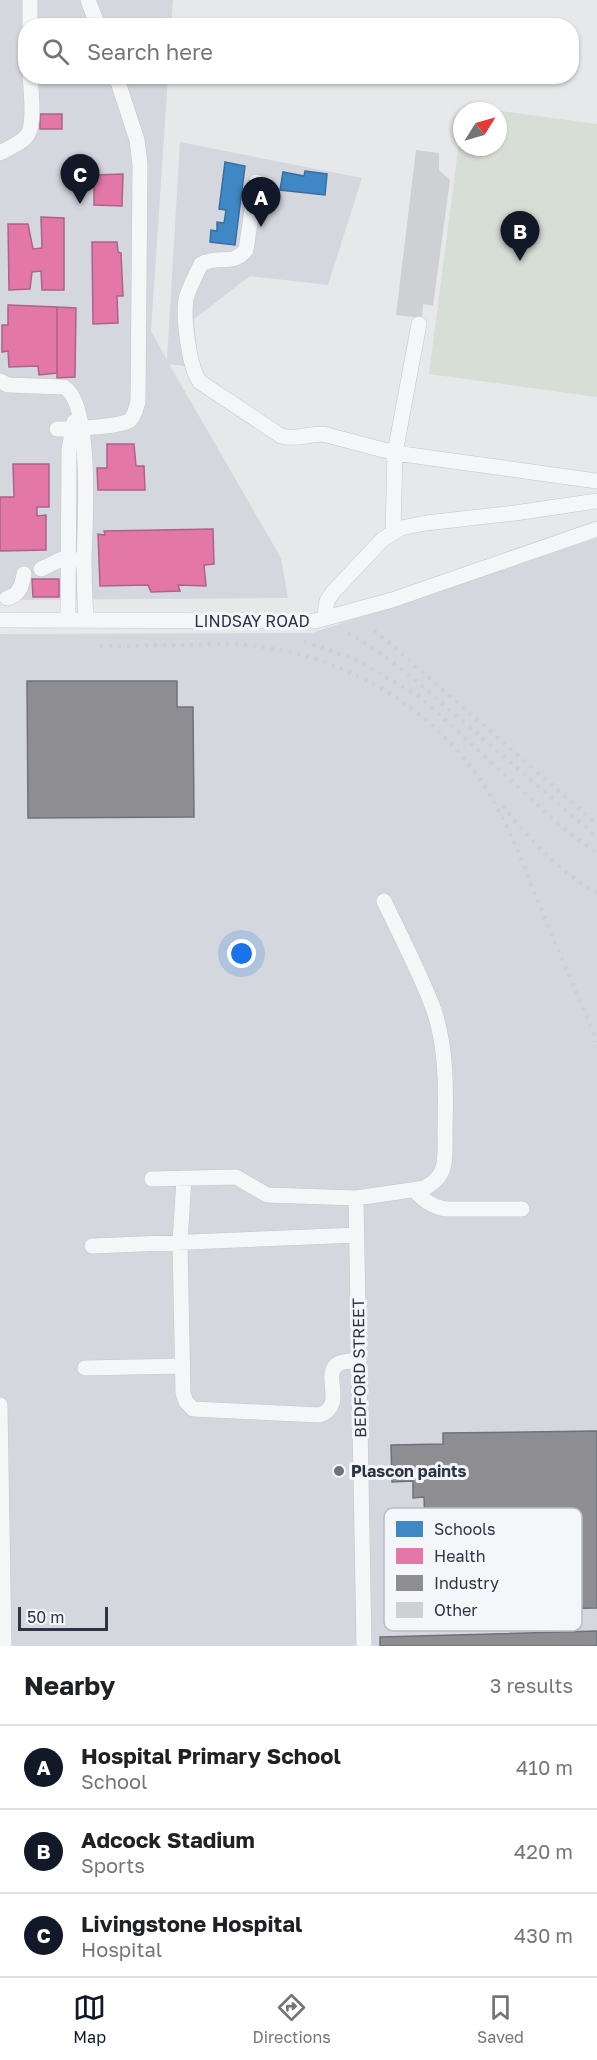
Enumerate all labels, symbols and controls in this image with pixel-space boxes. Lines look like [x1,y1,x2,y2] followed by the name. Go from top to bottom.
[18,18,579,84] search box
[39,35,72,68] icon: search
[87,38,213,65] text: Search here
[453,102,507,156] north arrow
[60,154,100,204] pin: C
[242,178,280,227] pin: A
[500,212,540,261] pin: B
[194,611,310,631] street label: LINDSAY ROAD
[227,939,256,968] your location
[348,1298,370,1438] street label: BEDFORD STREET
[351,1461,466,1481] place label: Plascon paints
[332,1464,346,1478] marker: Plascon paints
[384,1508,582,1631] legend
[434,1519,496,1539] text: Schools
[434,1546,486,1566] text: Health
[434,1573,499,1593] text: Industry
[434,1600,478,1620] text: Other
[18,1604,108,1632] scale bar
[27,1607,64,1627] text: 50 m
[24,1670,115,1701] text: Nearby
[490,1673,573,1697] text: 3 results
[81,1742,341,1769] text: Hospital Primary School
[36,1755,51,1779] text: A
[516,1755,573,1779] text: 410 m
[81,1769,147,1793] text: School
[81,1826,255,1853] text: Adcock Stadium
[36,1839,51,1863] text: B
[514,1839,573,1863] text: 420 m
[81,1853,145,1877] text: Sports
[81,1910,302,1937] text: Livingstone Hospital
[36,1923,51,1947] text: C
[514,1923,573,1947] text: 430 m
[81,1937,162,1961] text: Hospital
[73,1991,106,2047] tab: Map
[253,1991,331,2047] tab: Directions
[477,1991,524,2047] tab: Saved

